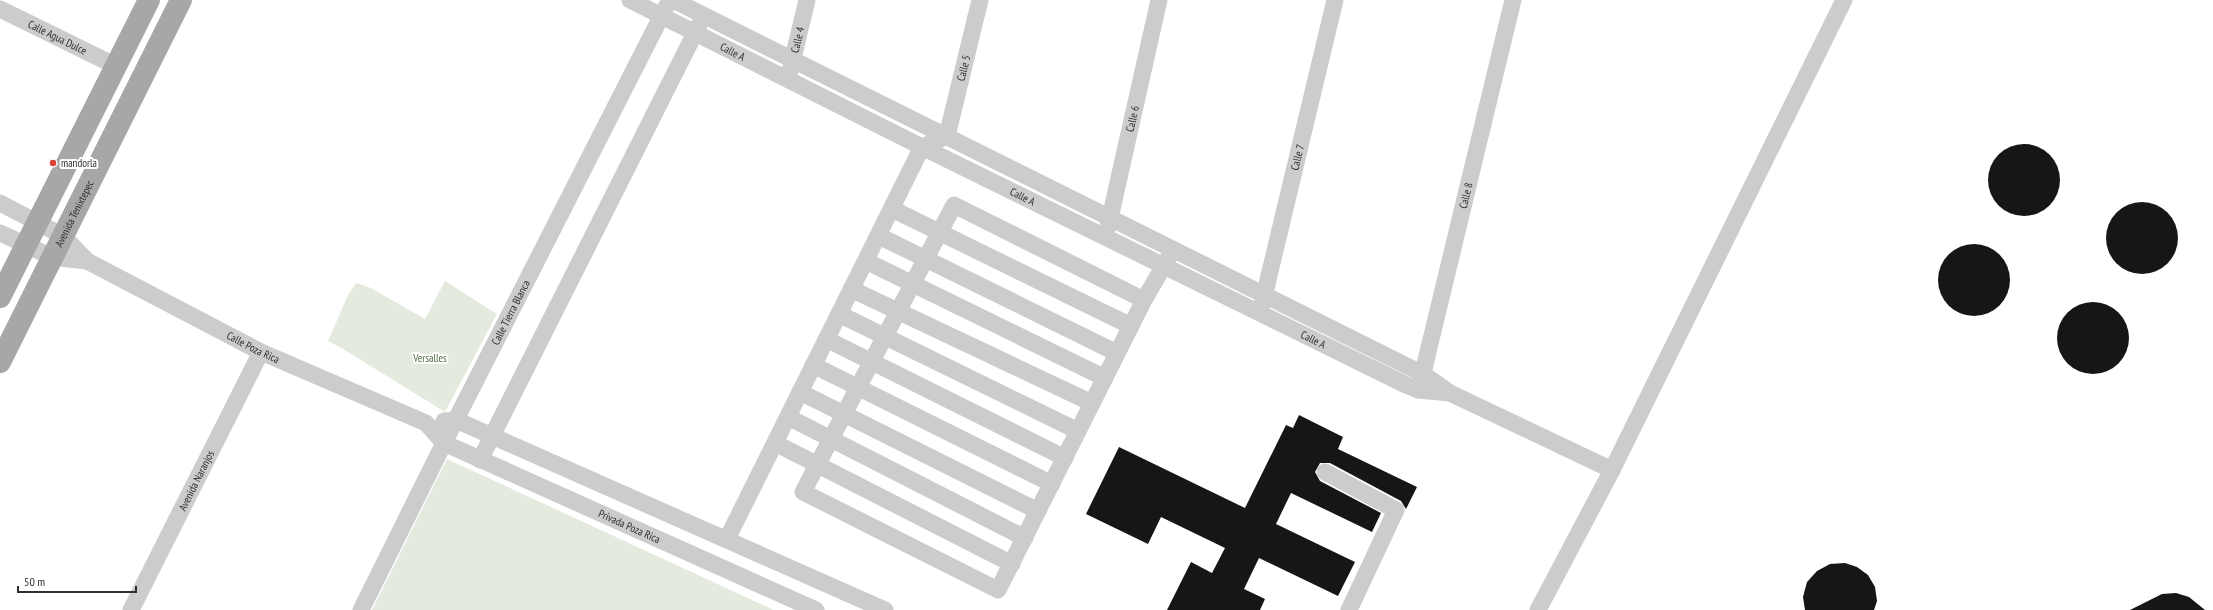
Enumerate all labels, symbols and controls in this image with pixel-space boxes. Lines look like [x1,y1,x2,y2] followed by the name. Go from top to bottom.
[26,17,90,58] street label: Calle Agua Dulce
[788,25,807,54] street label: Calle 4
[718,40,748,64] street label: Calle A
[954,54,973,83] street label: Calle 5
[1123,104,1142,133] street label: Calle 6
[1288,143,1307,172] street label: Calle 7
[61,156,97,170] place label: mandorla
[48,158,58,168] marker: mandorla
[52,178,97,249] street label: Avenida Tenixtepec
[1456,181,1476,210] street label: Calle 8
[1008,184,1038,209] street label: Calle A
[488,278,533,347] street label: Calle Tierra Blanca
[1298,327,1329,352] street label: Calle A
[224,328,282,366] street label: Calle Poza Rica
[412,351,447,365] park label: Versalles
[175,448,217,513] street label: Avenida Naranjos
[596,506,663,546] street label: Privada Poza Rica
[18,568,136,594] scale bar
[24,574,45,589] text: 50 m

